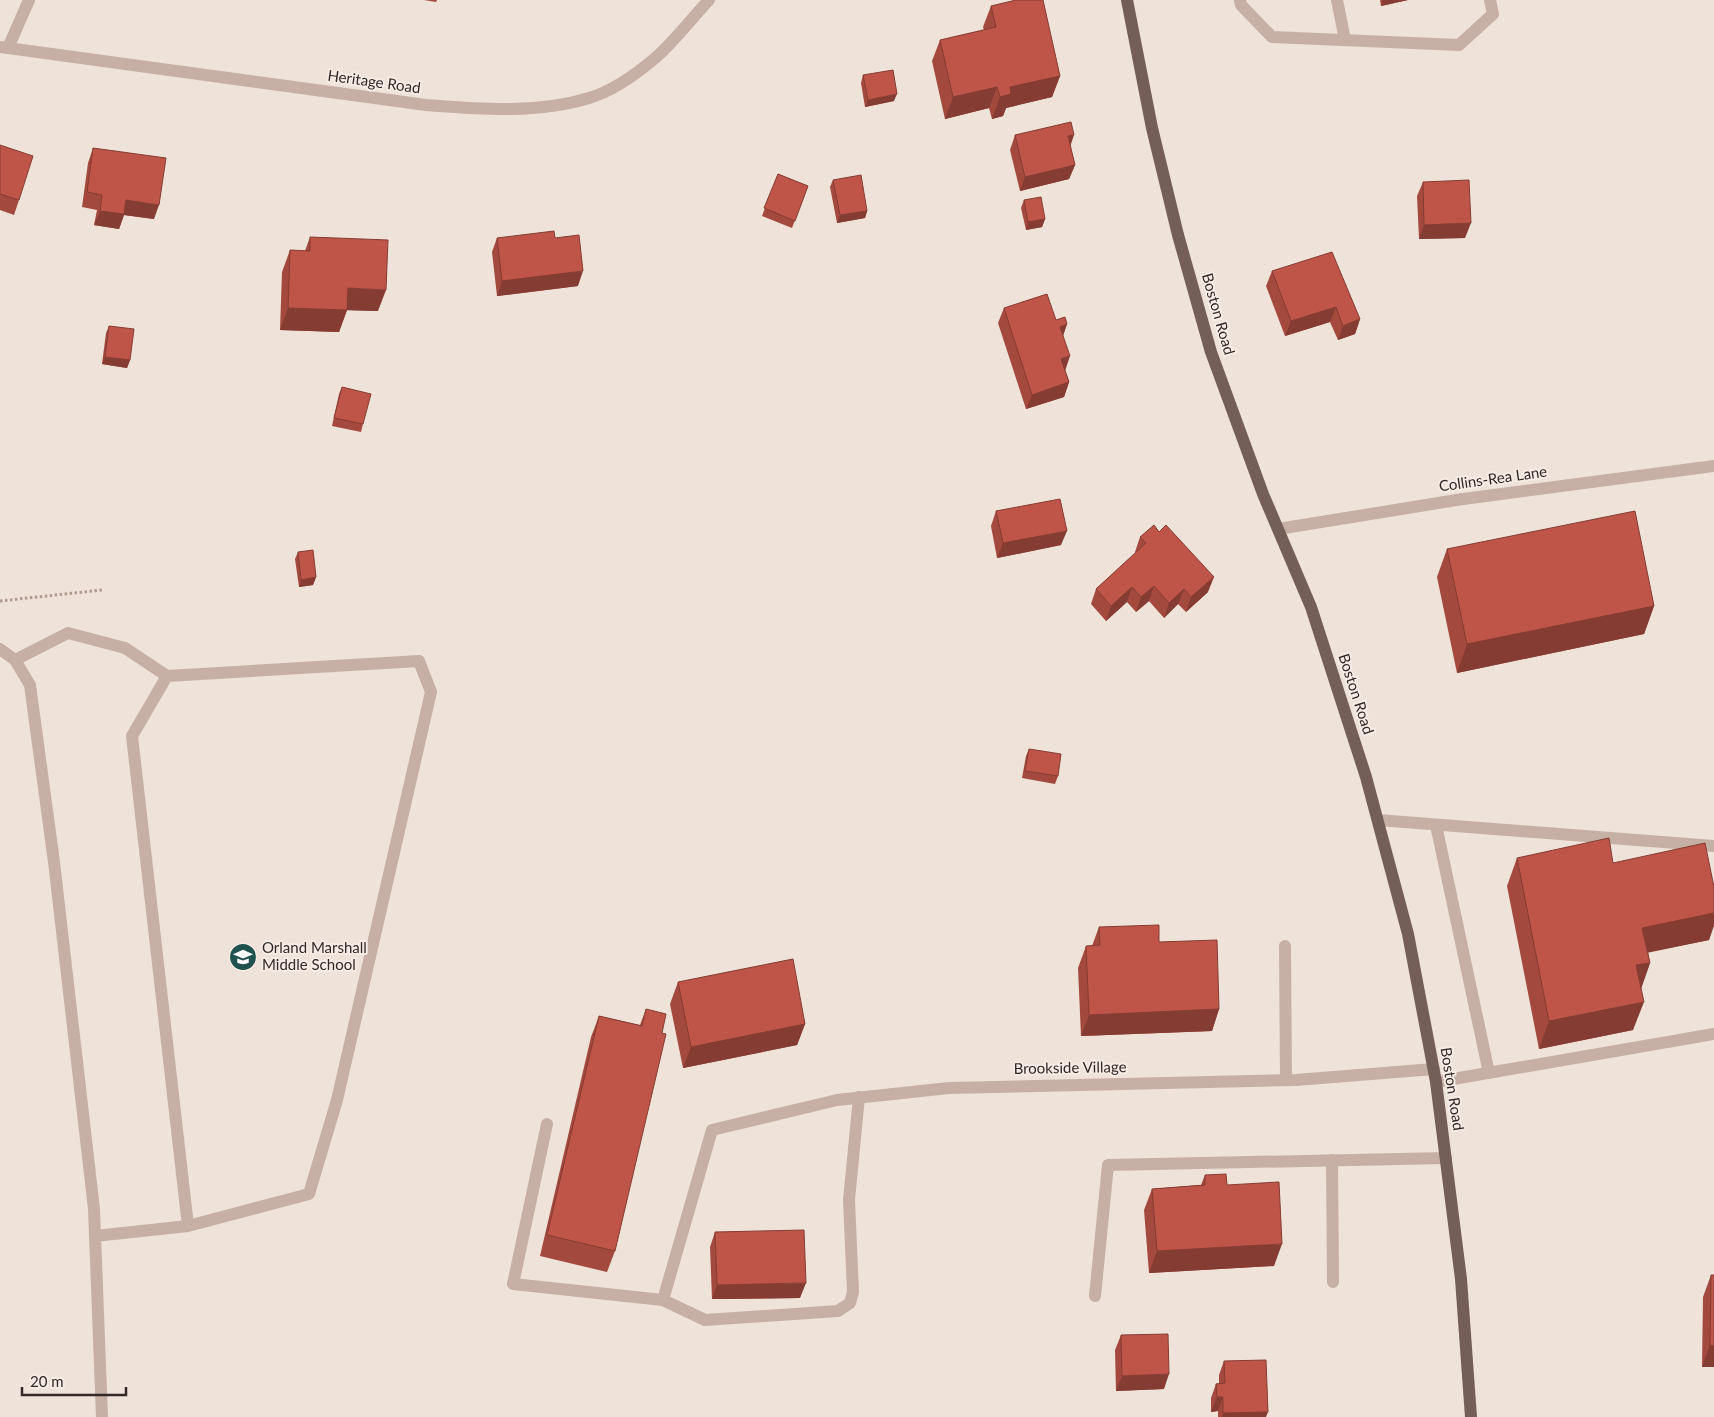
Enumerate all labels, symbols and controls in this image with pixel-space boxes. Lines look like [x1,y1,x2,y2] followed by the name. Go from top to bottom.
[326,66,422,96] street label: Heritage Road
[1199,271,1239,357] street label: Boston Road
[1438,461,1548,495] street label: Collins-Rea Lane
[1335,651,1378,736] street label: Boston Road
[262,938,367,973] place label: Orland Marshall Middle School
[228,942,258,972] school or university icon: Orland Marshall Middle School
[1438,1046,1468,1132] street label: Boston Road
[1013,1057,1127,1077] street label: Brookside Village
[22,1364,126,1396] scale bar
[30,1372,64,1390] text: 20 m

